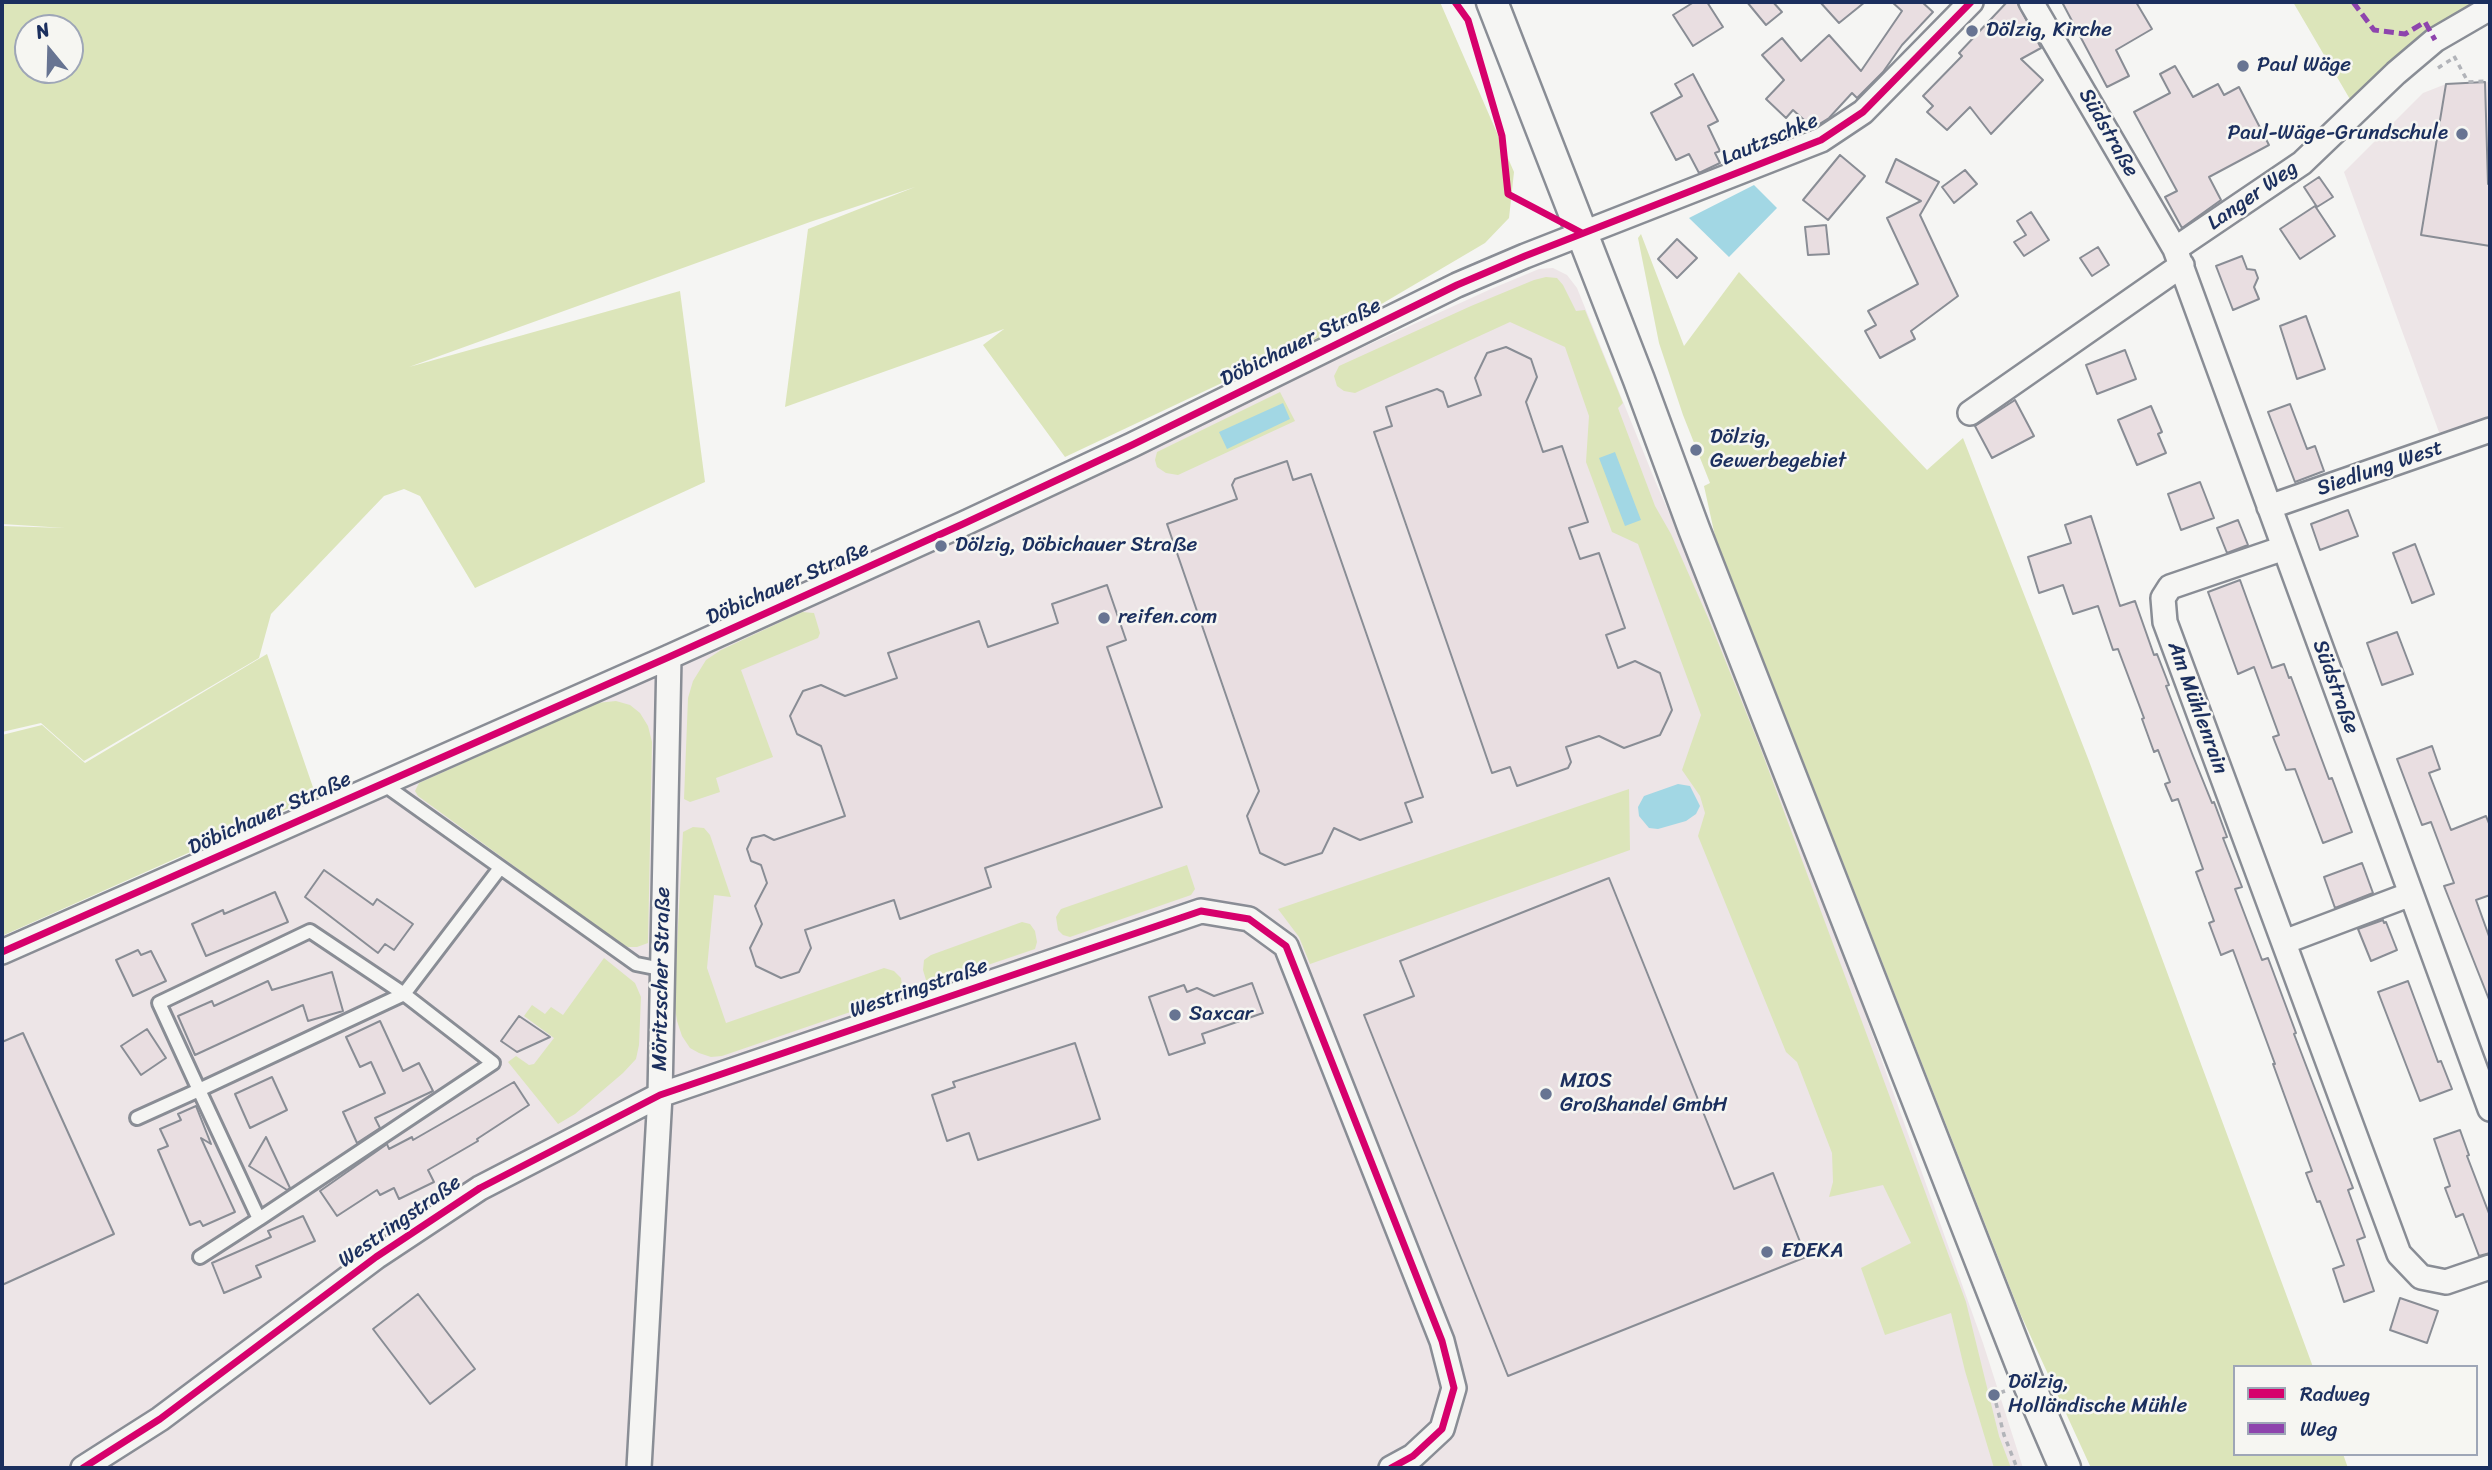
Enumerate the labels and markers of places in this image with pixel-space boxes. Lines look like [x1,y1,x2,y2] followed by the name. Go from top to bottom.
[1986,18,2112,44] place label: Dölzig, Kirche
[1964,23,1980,39] marker: Dölzig, Kirche
[2257,53,2351,79] place label: Paul Wäge
[2235,58,2251,74] marker: Paul Wäge
[2227,121,2448,147] place label: Paul-Wäge-Grundschule
[2454,126,2470,142] marker: Paul-Wäge-Grundschule
[1710,425,1846,475] place label: Dölzig, Gewerbegebiet
[1688,442,1704,458] marker: Dölzig, Gewerbegebiet
[955,533,1197,559] place label: Dölzig, Döbichauer Straße
[933,538,949,554] marker: Dölzig, Döbichauer Straße
[1118,605,1217,631] place label: reifen.com
[1096,610,1112,626] marker: reifen.com
[1189,1002,1253,1028] place label: Saxcar
[1167,1007,1183,1023] marker: Saxcar
[1560,1069,1728,1119] place label: MIOS Großhandel GmbH
[1538,1086,1554,1102] marker: MIOS Großhandel GmbH
[1781,1239,1843,1265] place label: EDEKA
[1759,1244,1775,1260] marker: EDEKA
[2008,1370,2187,1420] place label: Dölzig, Holländische Mühle
[1986,1387,2002,1403] marker: Dölzig, Holländische Mühle

